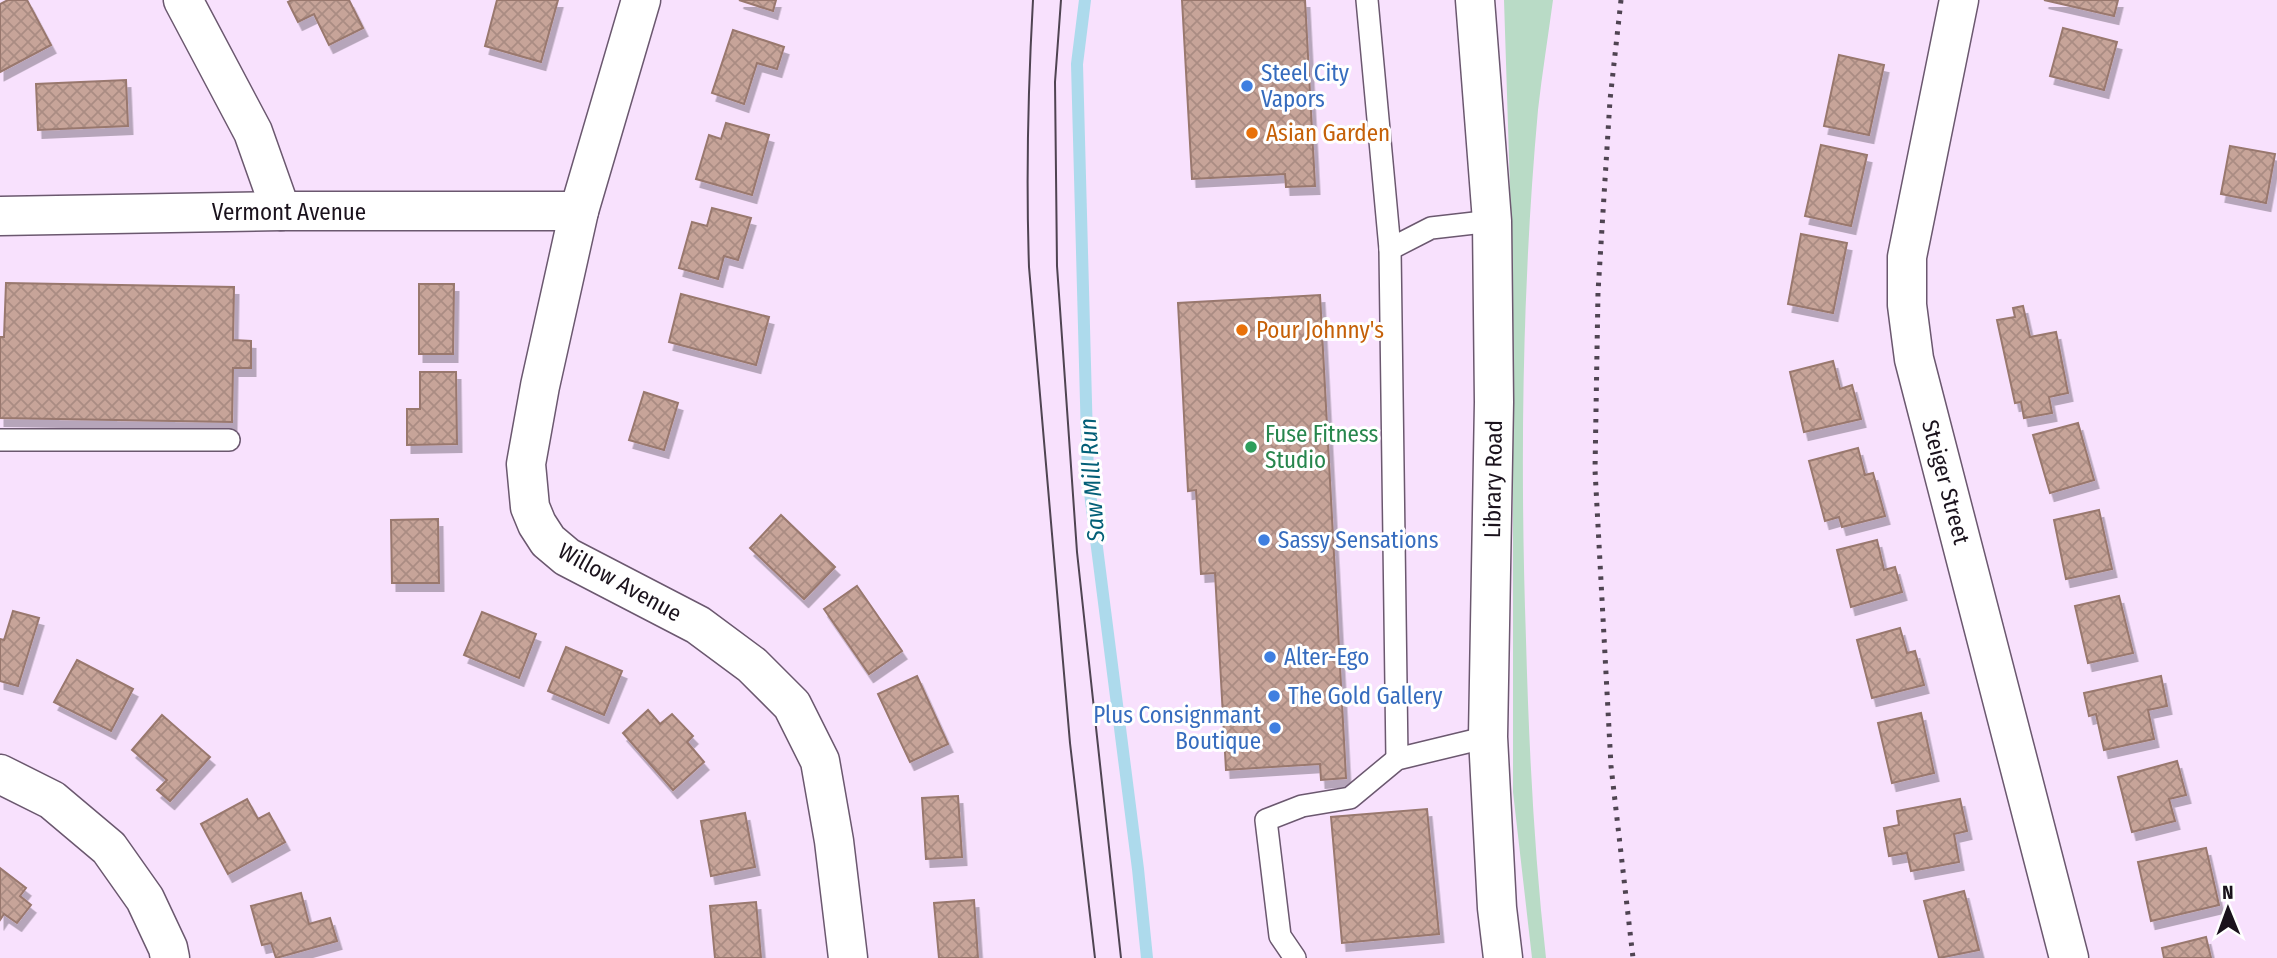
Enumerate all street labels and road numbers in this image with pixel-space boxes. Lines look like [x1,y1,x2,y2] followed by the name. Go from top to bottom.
[212,198,366,226] street label: Vermont Avenue
[1916,417,1976,548] street label: Steiger Street
[1478,420,1508,538] street label: Library Road
[553,537,687,627] street label: Willow Avenue

